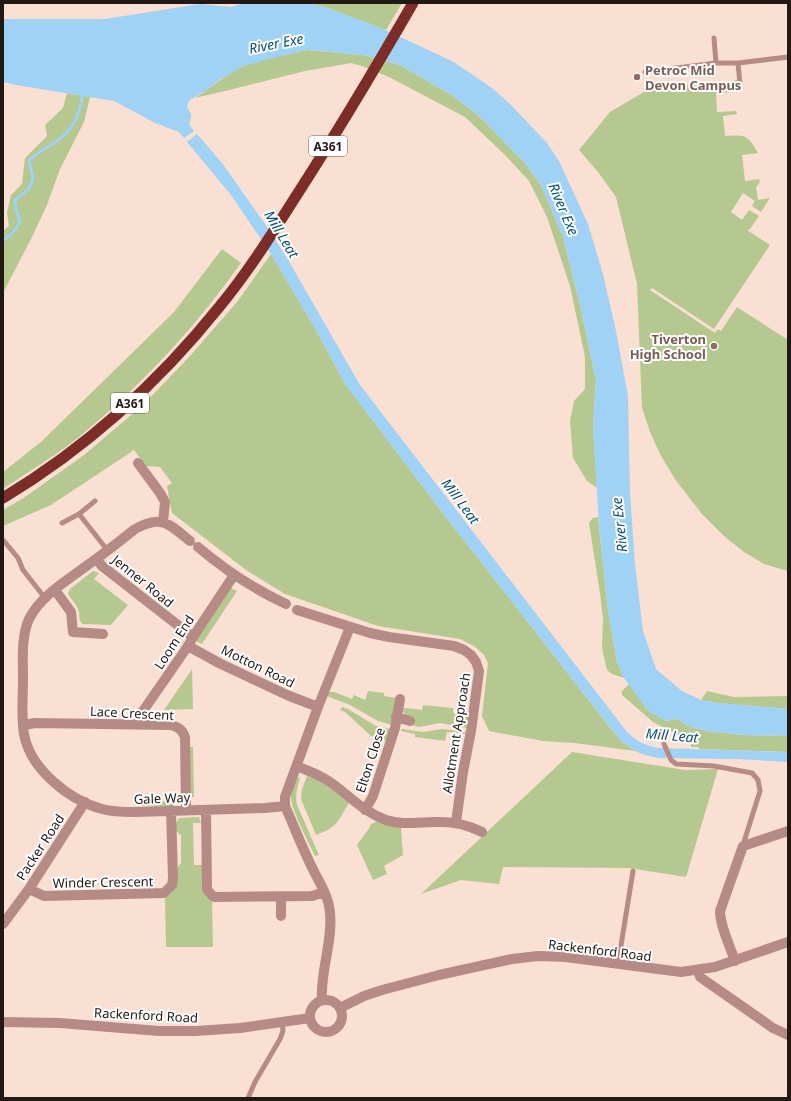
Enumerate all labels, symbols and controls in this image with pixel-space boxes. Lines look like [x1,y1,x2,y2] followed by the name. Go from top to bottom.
[247,28,305,58] water label: River Exe
[645,61,741,94] place label: Petroc Mid Devon Campus
[632,72,642,82] marker: Petroc Mid Devon Campus
[309,136,347,156] road number: A361
[545,180,583,238] water label: River Exe
[260,207,304,263] water label: Mill Leat
[630,330,706,363] place label: Tiverton High School
[709,341,719,351] marker: Tiverton High School
[111,393,149,413] road number: A361
[438,474,485,529] water label: Mill Leat
[607,497,631,553] water label: River Exe
[107,549,178,611] street label: Jenner Road
[150,611,198,673] street label: Loom End
[218,640,298,692] street label: Motton Road
[438,671,474,795] street label: Allotment Approach
[89,702,175,724] street label: Lace Crescent
[645,723,700,747] water label: Mill Leat
[351,725,389,795] street label: Elton Close
[133,788,191,808] street label: Gale Way
[12,810,68,884] street label: Packer Road
[52,872,154,892] street label: Winder Crescent
[547,935,653,965] street label: Rackenford Road
[94,1003,198,1027] street label: Rackenford Road

